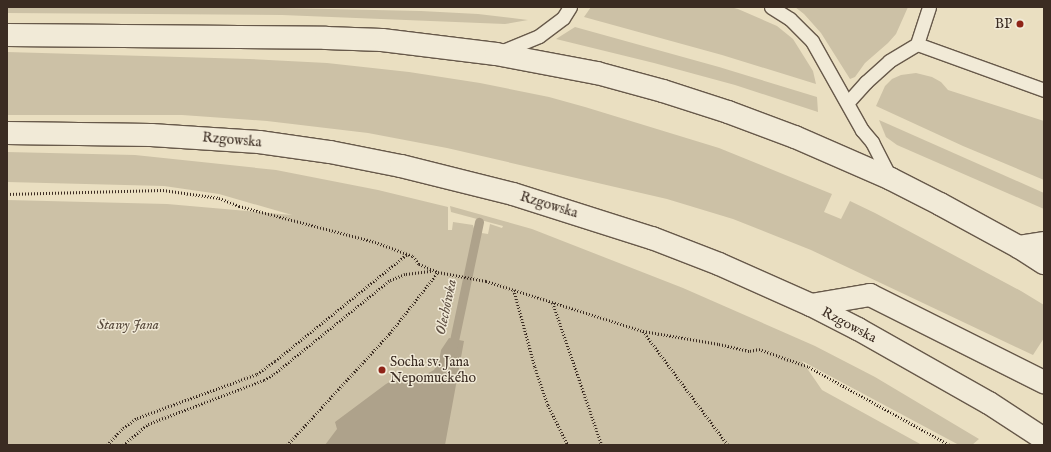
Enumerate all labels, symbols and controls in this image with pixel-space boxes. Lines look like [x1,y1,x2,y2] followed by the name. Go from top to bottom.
[995,16,1012,32] place label: BP
[1015,19,1025,29] marker: BP
[202,129,262,151] street label: Rzgowska
[518,188,580,222] street label: Rzgowska
[431,278,461,336] water label: Olechówka
[819,304,879,346] street label: Rzgowska
[97,317,159,333] park label: Stawy Jana
[390,354,476,386] place label: Socha sv. Jana Nepomuckého
[377,365,387,375] marker: Socha sv. Jana Nepomuckého

